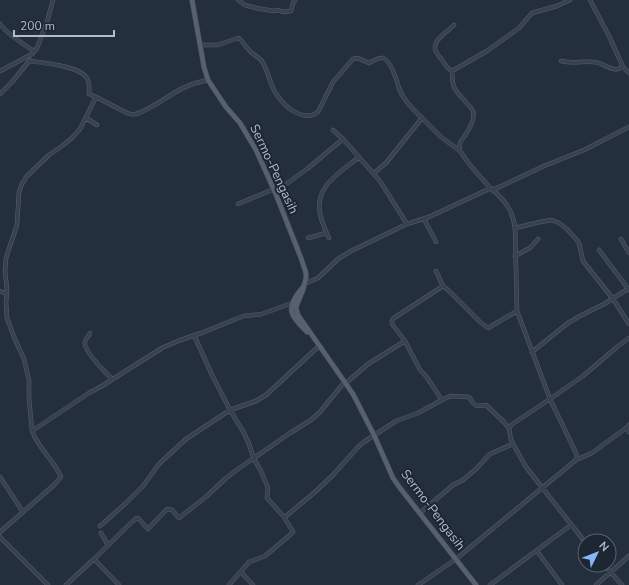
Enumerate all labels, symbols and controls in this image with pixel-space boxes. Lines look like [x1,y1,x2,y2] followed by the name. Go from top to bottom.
[14,12,114,38] scale bar
[20,18,55,34] text: 200 m
[245,121,303,217] street label: Sermo-Pengasih
[397,466,469,554] street label: Sermo-Pengasih
[577,533,617,573] north arrow
[596,538,612,555] text: N

